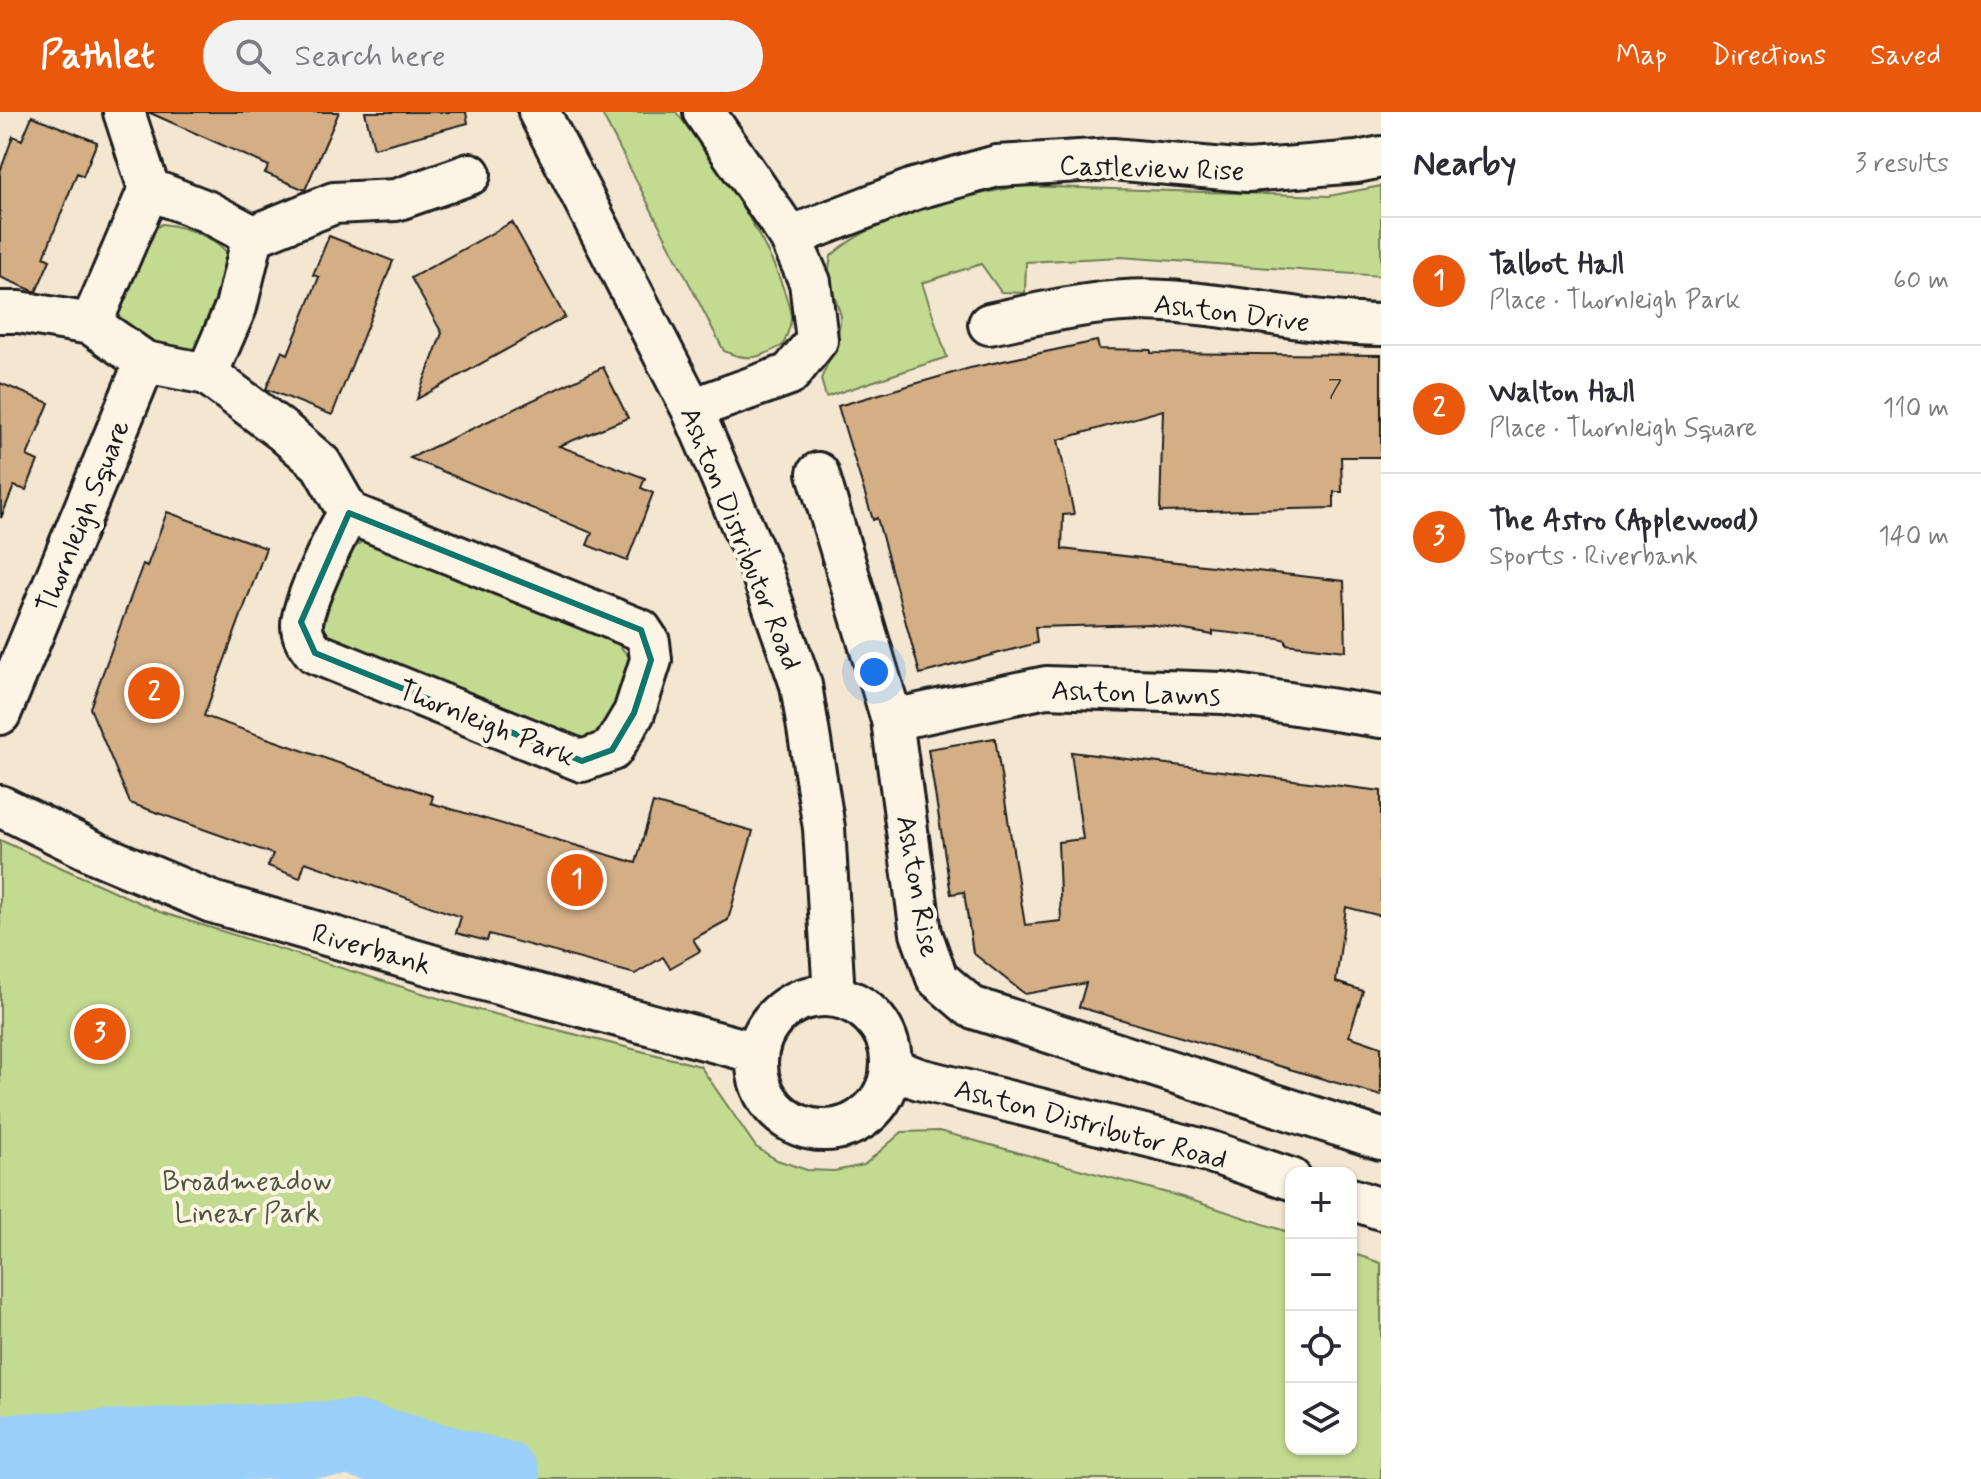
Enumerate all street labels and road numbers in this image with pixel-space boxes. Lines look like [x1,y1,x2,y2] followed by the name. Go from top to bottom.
[1059,148,1245,191] street label: Castleview Rise
[1152,287,1312,342] street label: Ashton Drive
[670,402,809,676] street label: Ashton Distributor Road
[29,415,140,619] street label: Thornleigh Square
[392,672,580,777] street label: Thornleigh Park
[1051,673,1221,716] street label: Ashton Lawns
[886,812,947,961] street label: Ashton Rise
[308,916,435,985] street label: Riverbank
[950,1071,1231,1180] street label: Ashton Distributor Road

